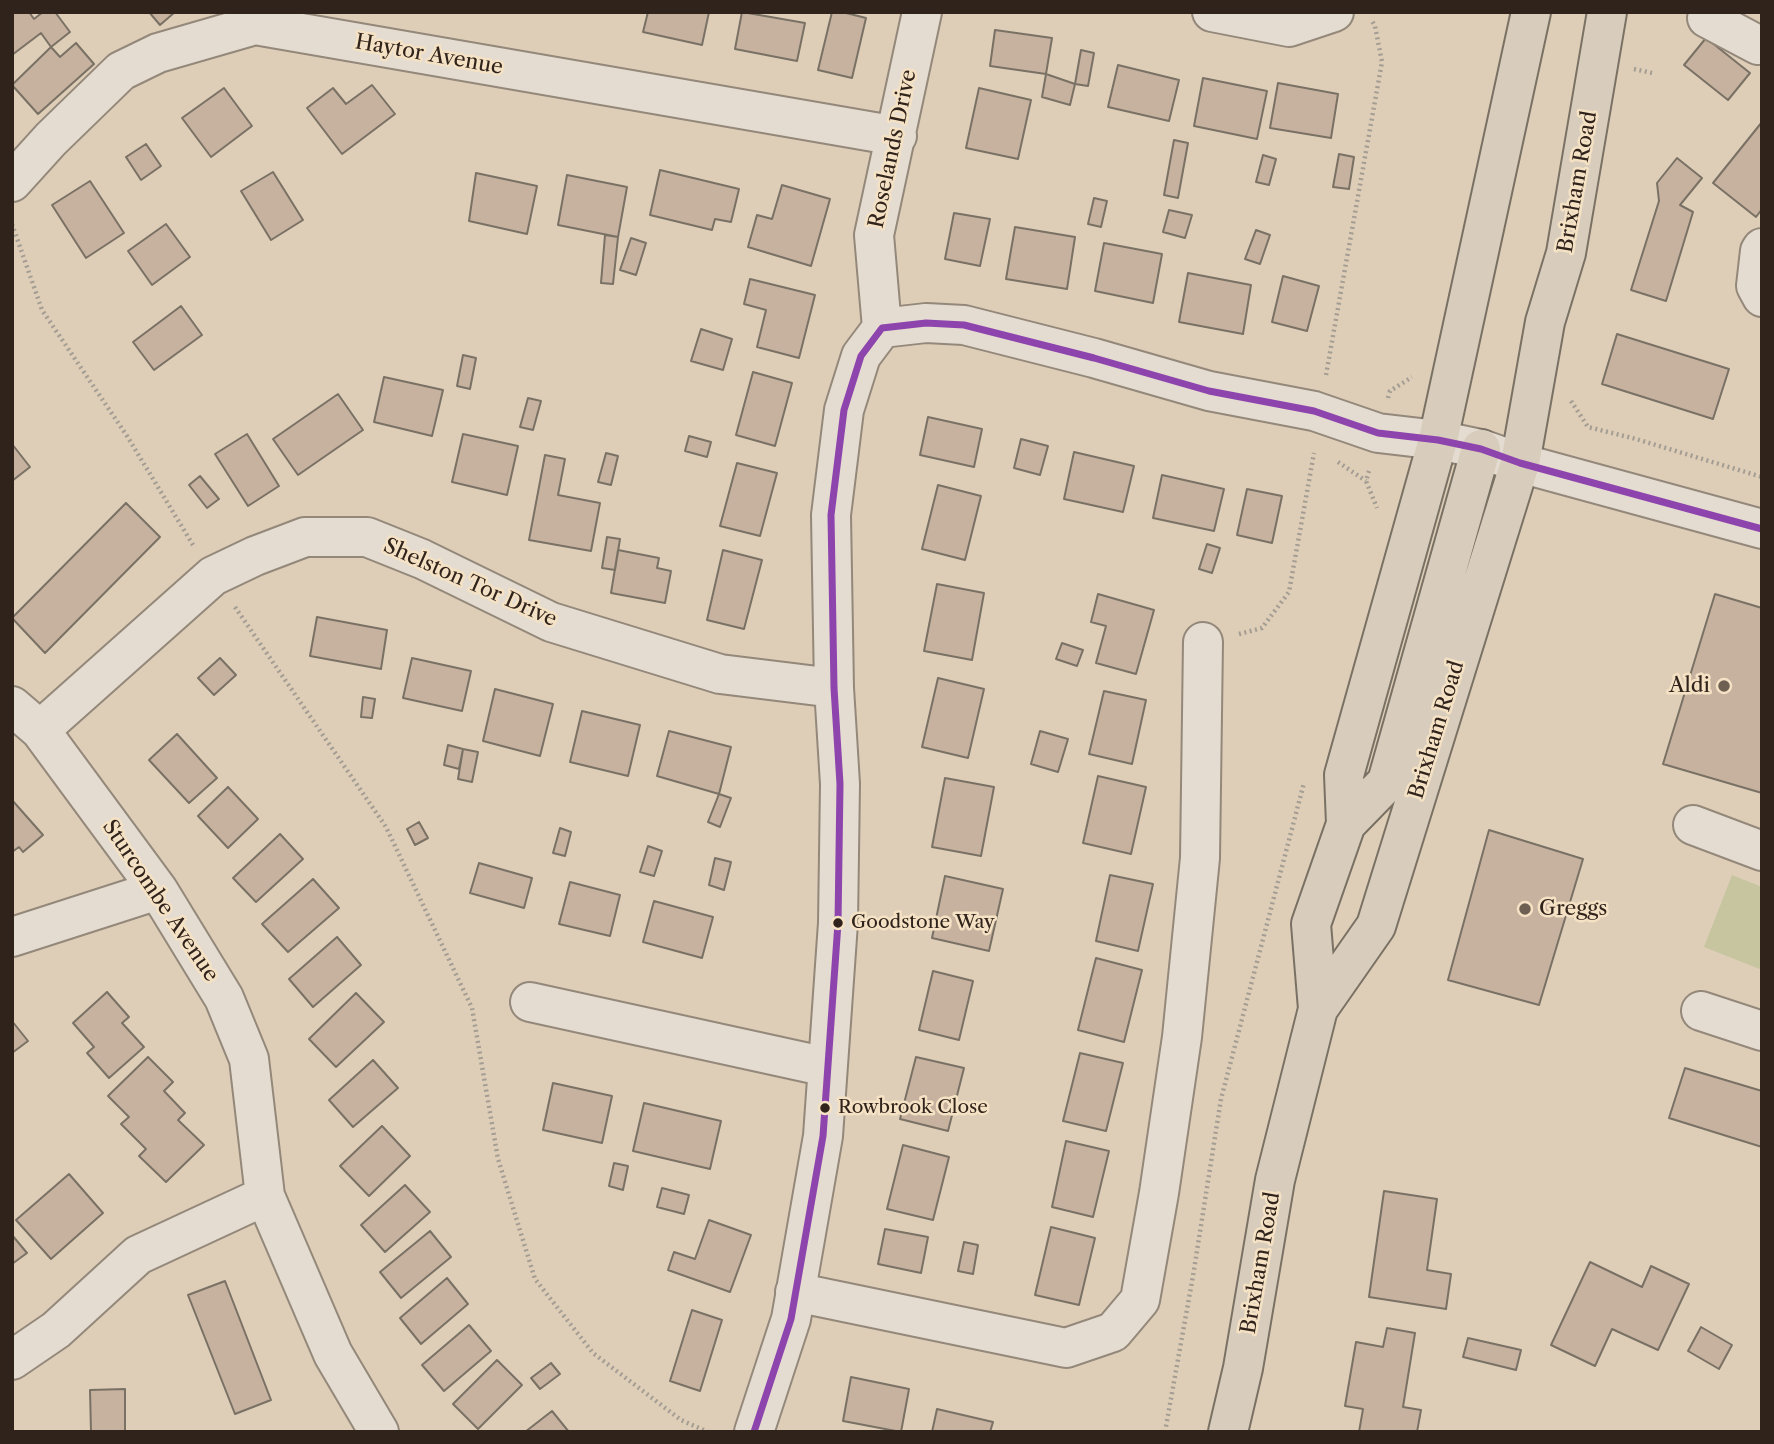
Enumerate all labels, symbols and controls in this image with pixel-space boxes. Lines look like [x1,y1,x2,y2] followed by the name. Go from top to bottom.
[353,30,505,80] street label: Haytor Avenue
[864,67,922,231] street label: Roselands Drive
[1553,109,1603,255] street label: Brixham Road
[379,533,561,633] street label: Shelston Tor Drive
[1404,658,1470,802] street label: Brixham Road
[1669,673,1710,699] place label: Aldi
[1716,678,1732,694] marker: Aldi
[97,815,223,987] street label: Sturcombe Avenue
[1539,896,1607,922] place label: Greggs
[1517,901,1533,917] marker: Greggs
[851,912,995,934] place label: Goodstone Way
[831,916,845,930] marker: Goodstone Way
[838,1097,988,1119] place label: Rowbrook Close
[818,1101,832,1115] marker: Rowbrook Close
[1236,1190,1286,1336] street label: Brixham Road

